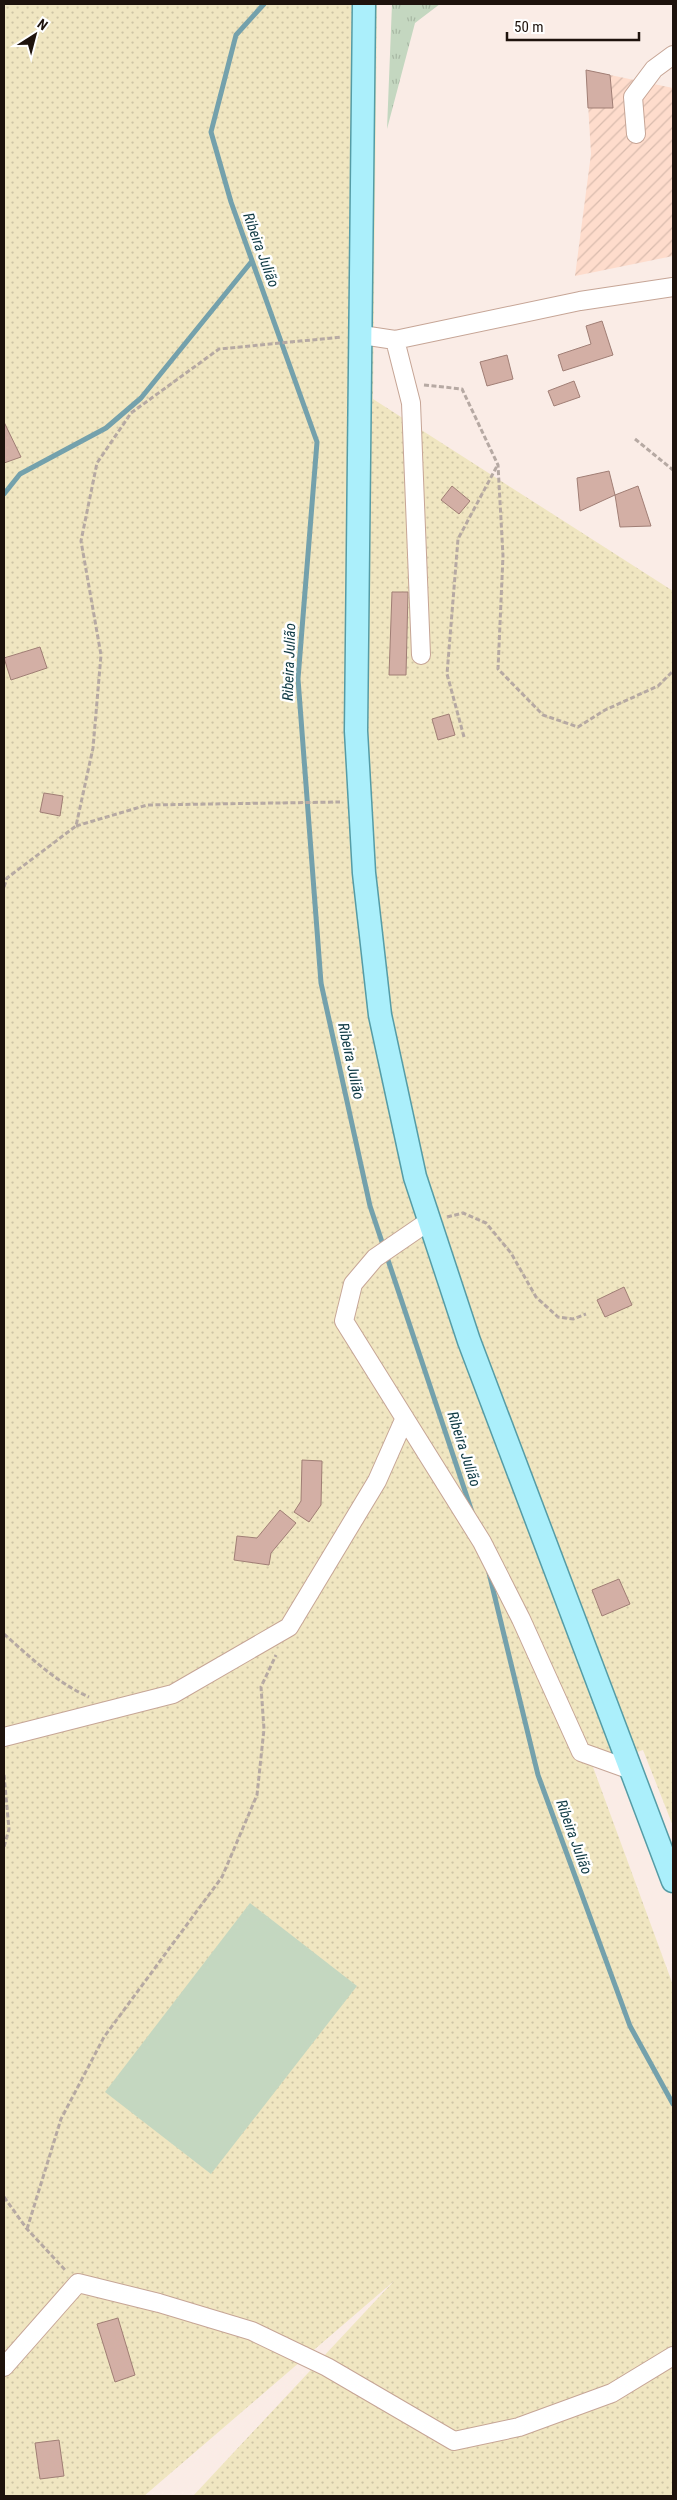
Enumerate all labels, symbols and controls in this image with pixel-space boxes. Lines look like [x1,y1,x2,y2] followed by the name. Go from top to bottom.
[10,10,60,60] north arrow
[507,10,640,42] scale bar
[34,15,51,33] text: N
[514,18,544,36] text: 50 m
[239,210,283,290] water label: Ribeira Julião
[279,623,299,701] water label: Ribeira Julião
[334,1021,368,1101] water label: Ribeira Julião
[443,1409,485,1489] water label: Ribeira Julião
[552,1797,596,1877] water label: Ribeira Julião

